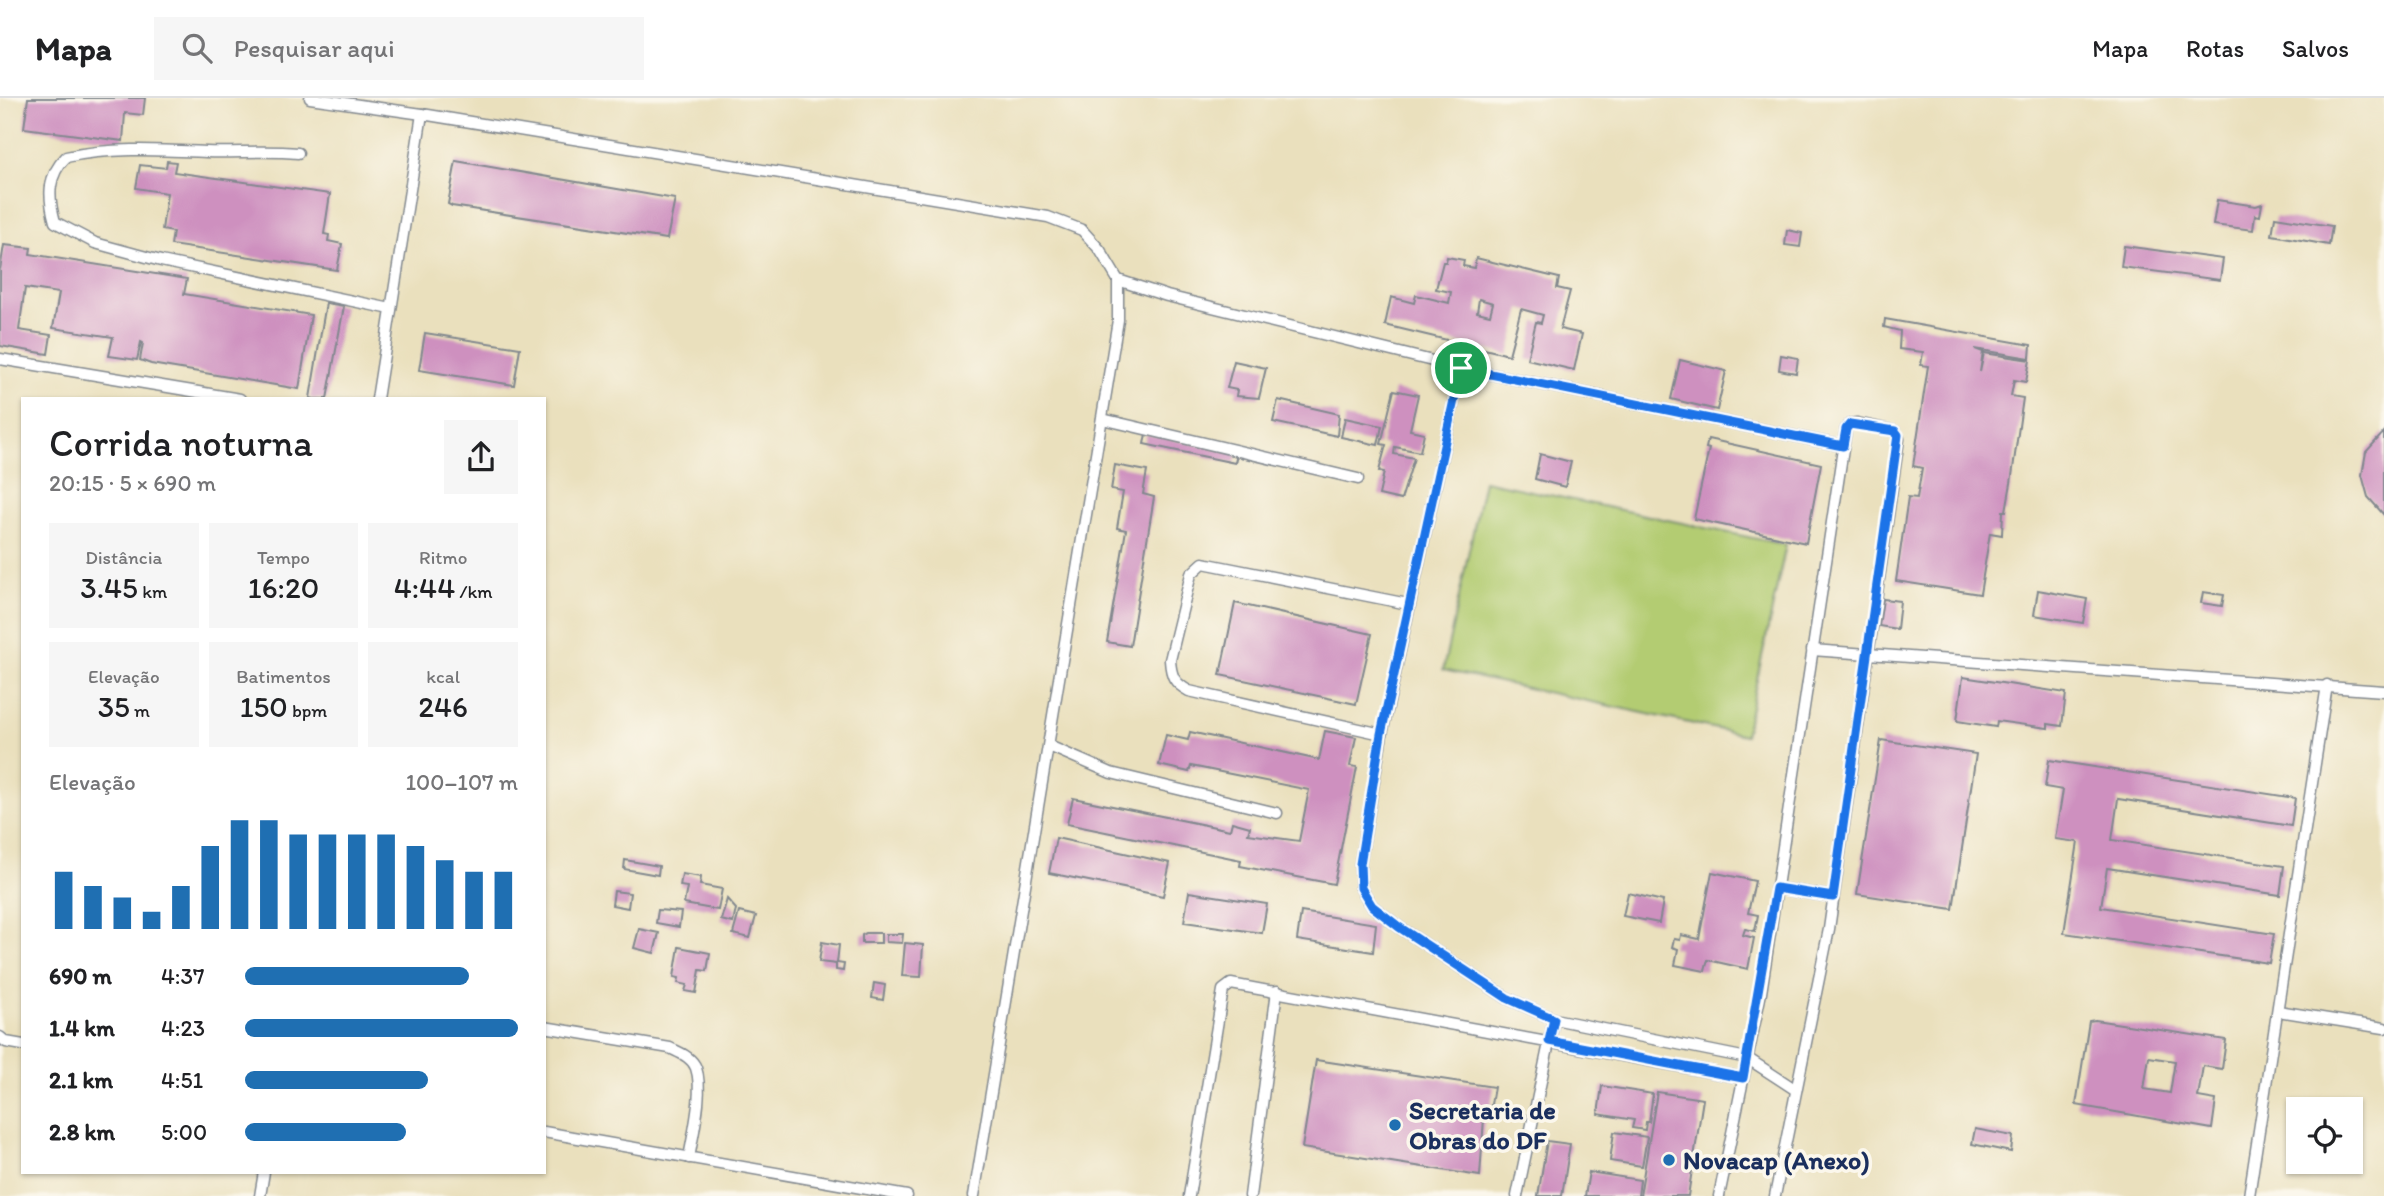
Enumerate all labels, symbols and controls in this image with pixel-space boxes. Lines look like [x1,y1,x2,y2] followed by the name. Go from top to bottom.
[154,17,644,80] search box
[35,29,112,68] text: Mapa
[178,29,216,67] icon: search
[234,32,395,64] text: Pesquisar aqui
[2092,34,2148,63] text: Mapa
[2186,34,2244,63] text: Rotas
[2282,34,2349,63] text: Salvos
[1431,338,1491,398] pin
[1442,349,1480,387] icon: arrive
[49,420,313,466] text: Corrida noturna
[444,420,518,494] button: share
[49,469,216,497] text: 20:15 · 5 × 690 m
[85,546,162,569] text: Distância
[257,546,310,569] text: Tempo
[419,546,467,569] text: Ritmo
[80,569,138,606] text: 3.45
[248,569,319,606] text: 16:20
[394,569,455,606] text: 4:44
[138,580,167,603] text: km
[455,580,493,603] text: /km
[88,665,160,688] text: Elevação
[236,665,331,688] text: Batimentos
[426,665,460,688] text: kcal
[98,688,130,725] text: 35
[240,688,288,725] text: 150
[418,688,468,725] text: 246
[130,699,150,722] text: m
[288,699,327,722] text: bpm
[49,768,136,796] text: Elevação
[405,768,518,796] text: 100–107 m
[49,962,112,990] text: 690 m
[161,962,204,990] text: 4:37
[49,1014,115,1042] text: 1.4 km
[161,1014,205,1042] text: 4:23
[49,1066,113,1094] text: 2.1 km
[161,1066,203,1094] text: 4:51
[1409,1094,1556,1156] place label: Secretaria de Obras do DF
[2286,1097,2363,1174] map controls
[2286,1097,2363,1174] button: locate
[1387,1117,1403,1133] marker: Secretaria de Obras do DF
[49,1118,115,1146] text: 2.8 km
[161,1118,207,1146] text: 5:00
[1683,1144,1870,1176] place label: Novacap (Anexo)
[1661,1152,1677,1168] marker: Novacap (Anexo)

